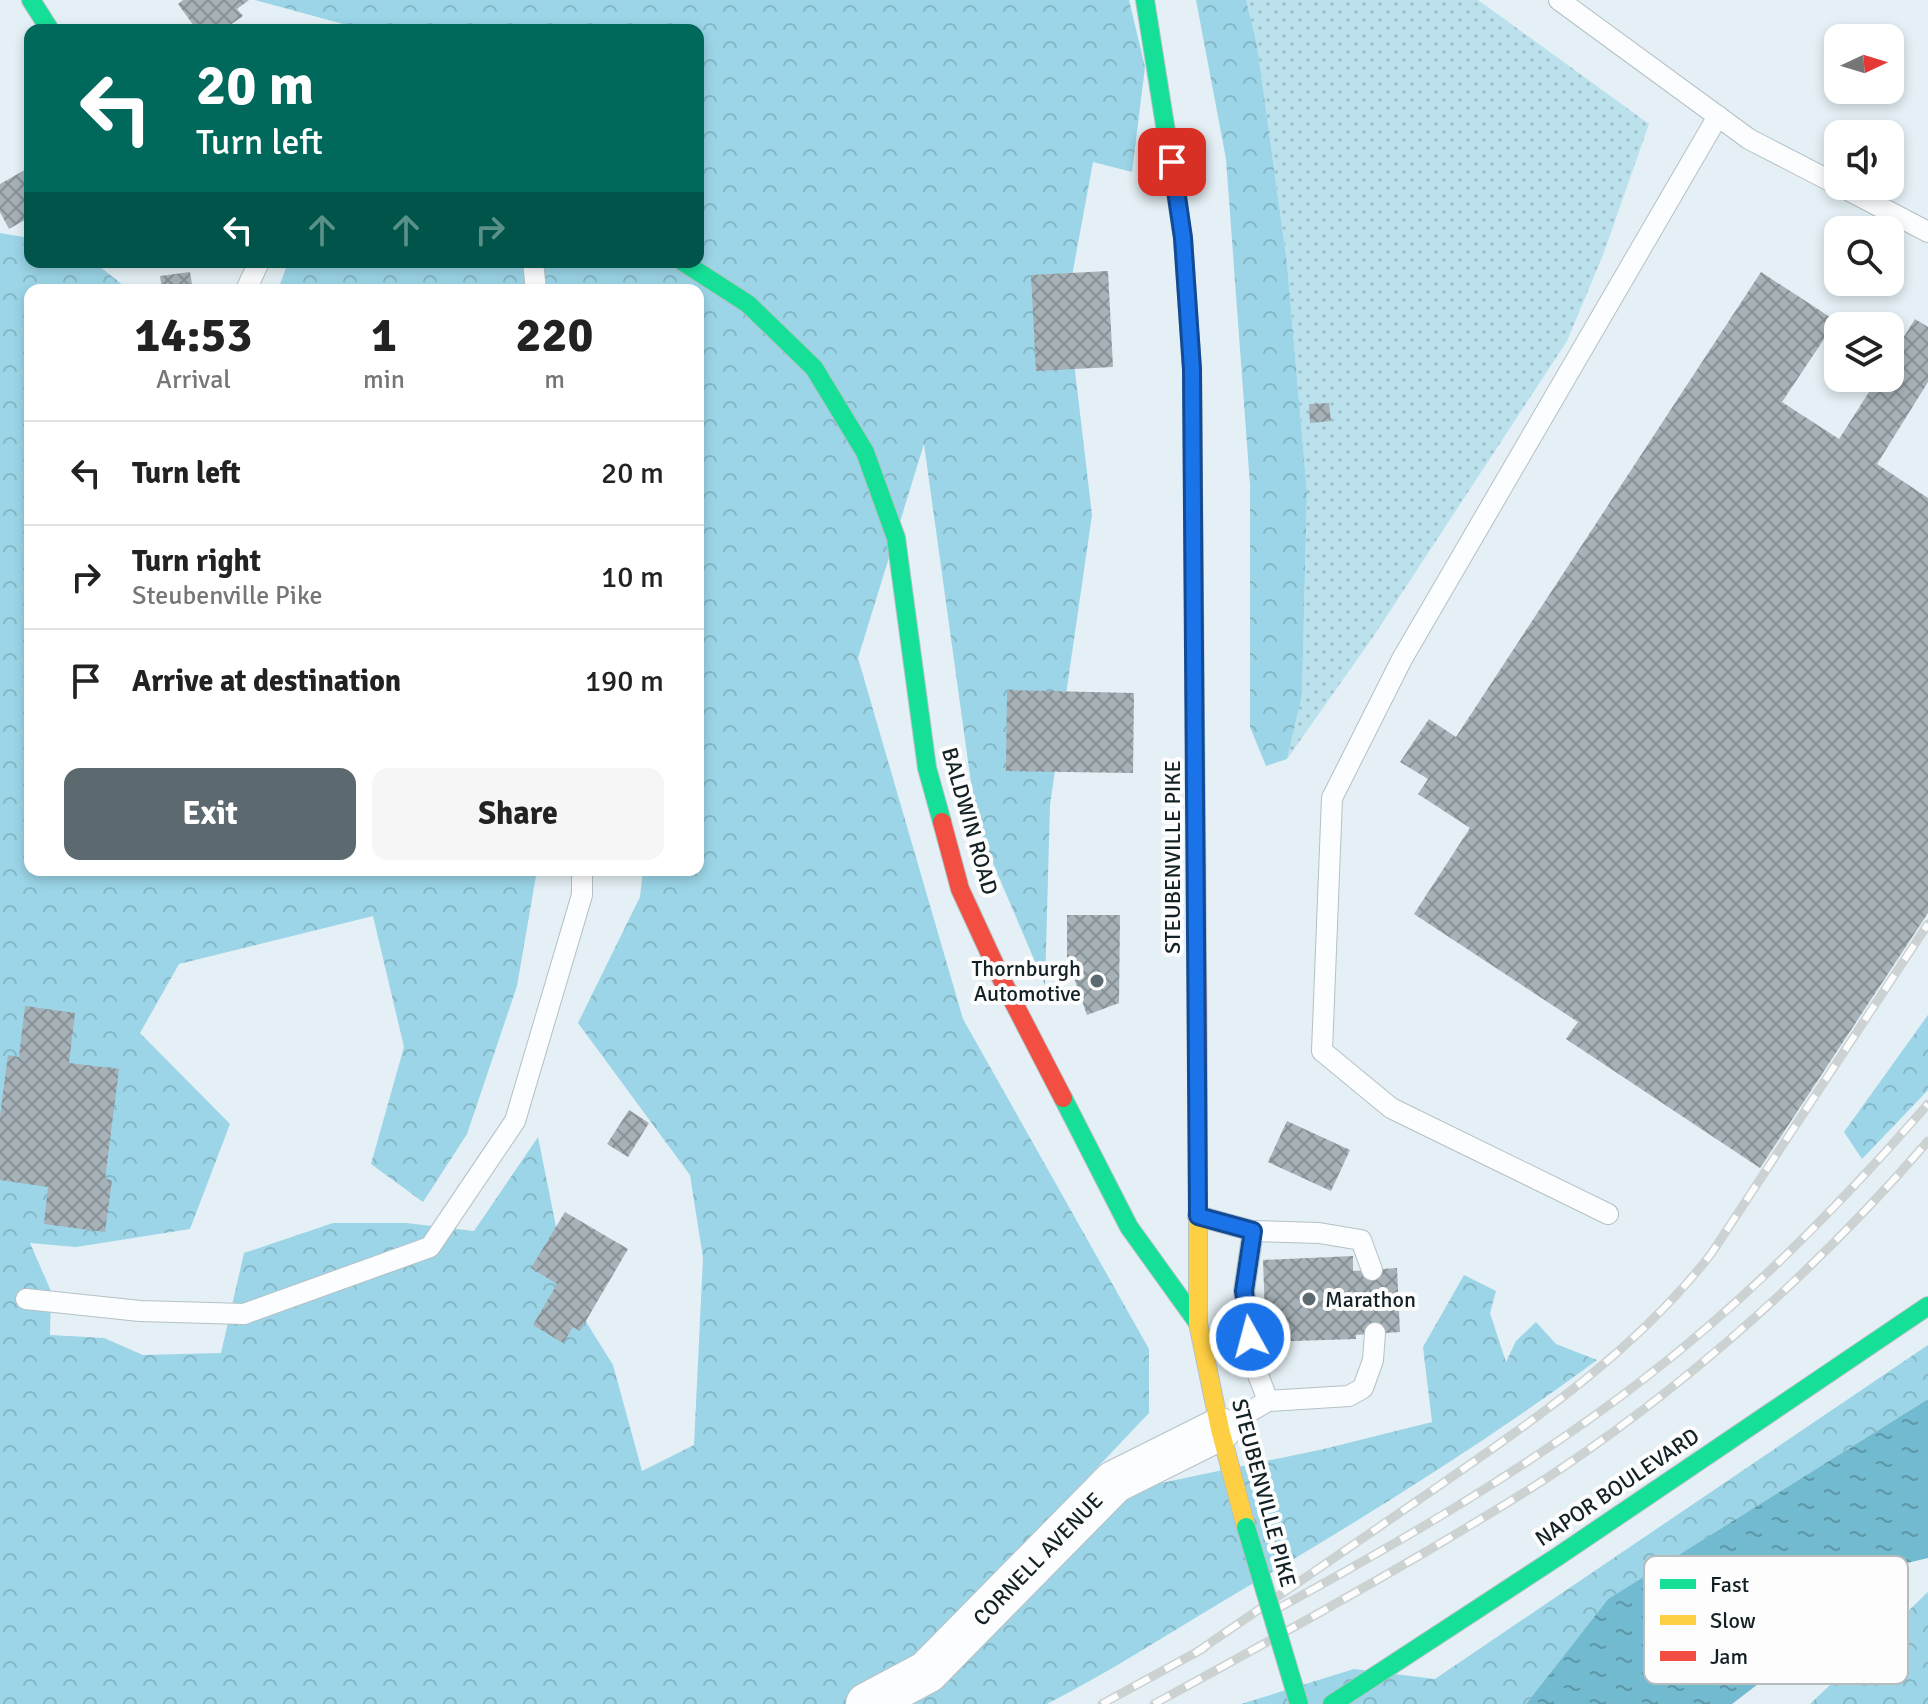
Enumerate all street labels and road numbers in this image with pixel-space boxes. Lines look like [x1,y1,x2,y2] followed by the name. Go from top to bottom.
[936,744,1004,898] street label: BALDWIN ROAD
[1159,760,1186,954] street label: STEUBENVILLE PIKE
[1226,1396,1302,1590] street label: STEUBENVILLE PIKE
[1530,1422,1704,1552] street label: NAPOR BOULEVARD
[967,1487,1109,1631] street label: CORNELL AVENUE

